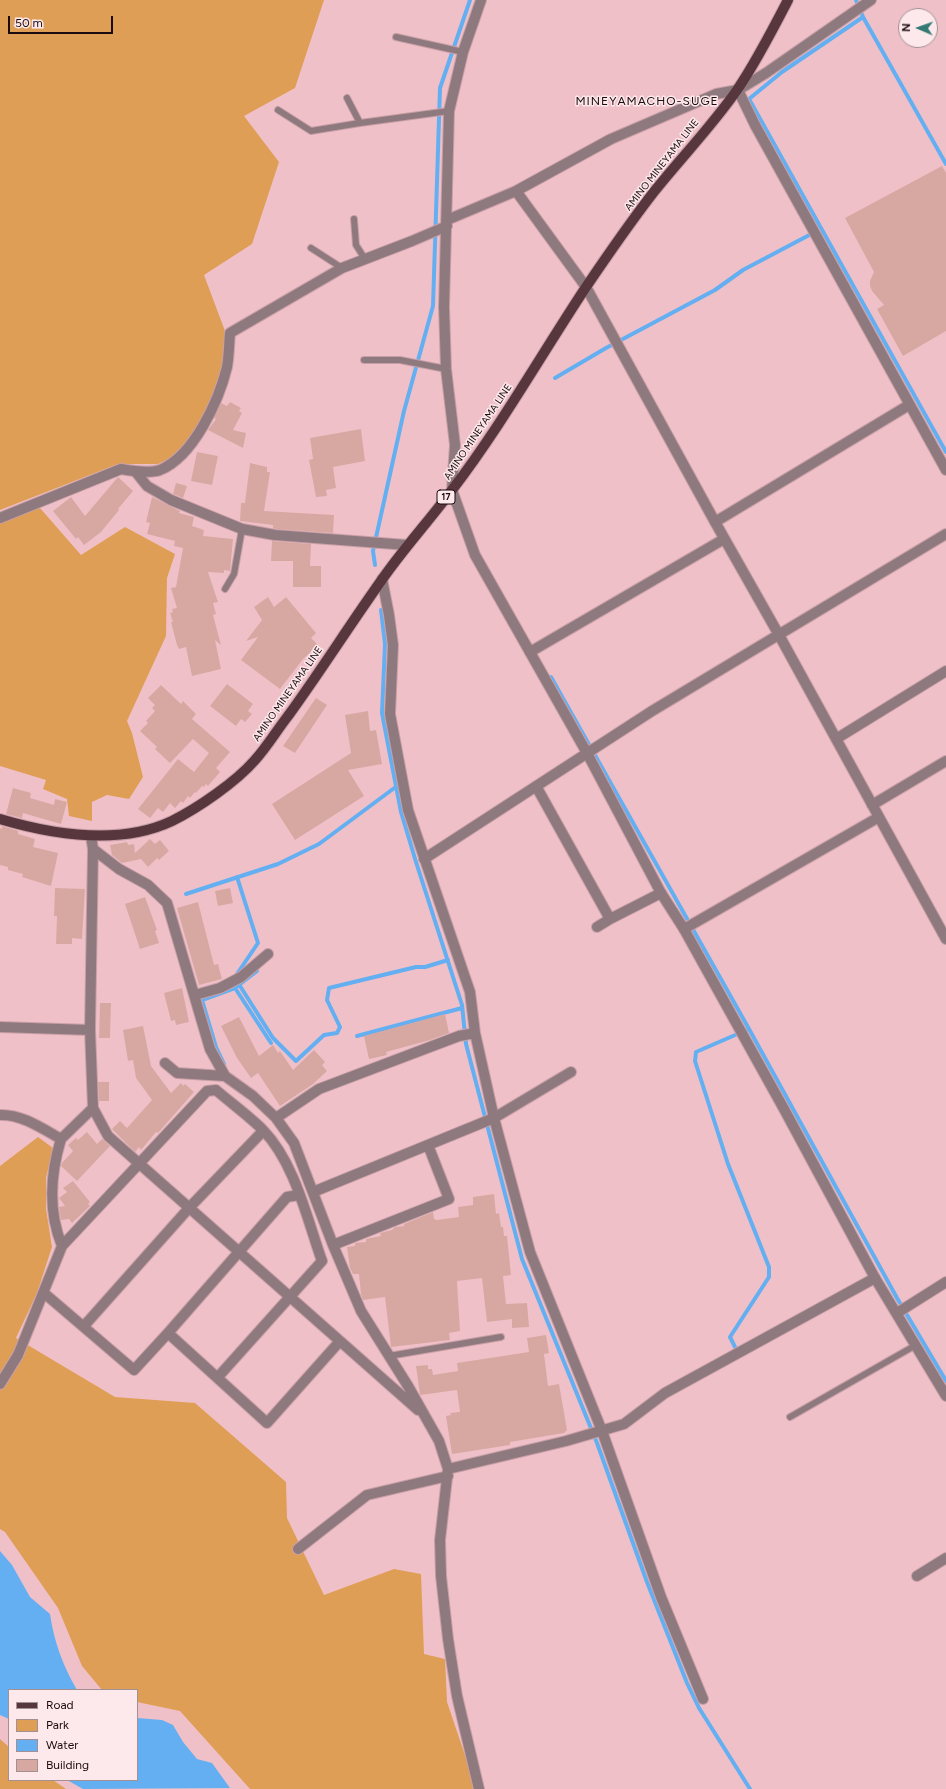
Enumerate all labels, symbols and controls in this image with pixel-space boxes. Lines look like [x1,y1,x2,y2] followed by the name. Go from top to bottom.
[10,8,115,34] scale bar
[898,8,938,48] north arrow
[15,16,43,30] text: 50 m
[900,23,913,32] text: N
[575,94,719,108] district label: MINEYAMACHO-SUGE
[623,117,701,213] street label: AMINO MINEYAMA LINE
[441,382,515,482] street label: AMINO MINEYAMA LINE
[437,490,455,504] road number: 17
[251,644,325,744] street label: AMINO MINEYAMA LINE
[8,1689,138,1781] legend
[46,1698,74,1712] text: Road
[46,1718,69,1732] text: Park
[46,1738,78,1752] text: Water
[46,1758,89,1772] text: Building

